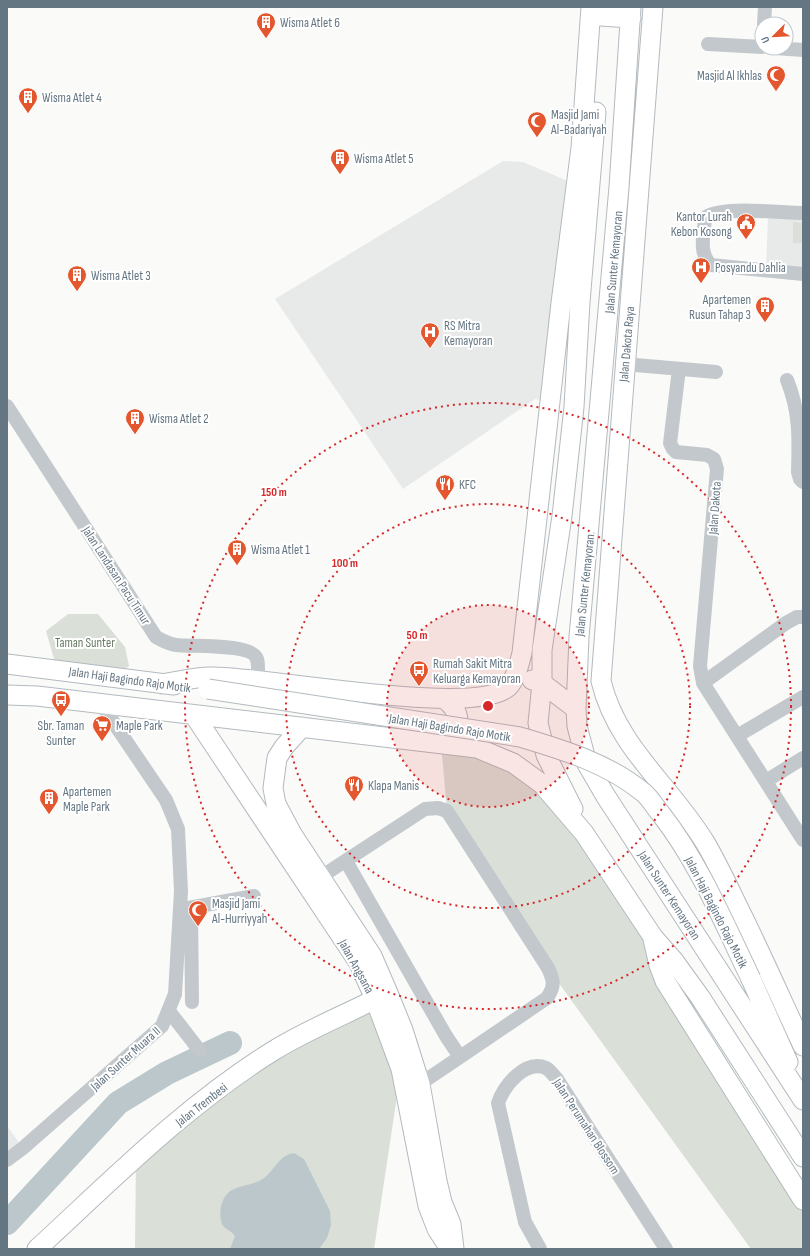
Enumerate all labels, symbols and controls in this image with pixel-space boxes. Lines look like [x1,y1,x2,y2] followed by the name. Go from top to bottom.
[255,11,277,39] building icon: Wisma Atlet 6
[280,15,340,31] place label: Wisma Atlet 6
[754,16,794,56] north arrow
[758,34,772,45] text: U
[765,64,787,92] mosque icon: Masjid Al Ikhlas
[697,68,762,84] place label: Masjid Al Ikhlas
[17,86,39,114] building icon: Wisma Atlet 4
[42,90,102,106] place label: Wisma Atlet 4
[550,107,607,138] place label: Masjid Jami Al-Badariyah
[526,110,548,138] mosque icon: Masjid Jami Al-Badariyah
[329,147,351,175] building icon: Wisma Atlet 5
[354,151,413,167] place label: Wisma Atlet 5
[671,209,732,240] place label: Kantor Lurah Kebon Kosong
[601,210,626,315] street label: Jalan Sunter Kemayoran
[735,212,757,240] public building icon: Kantor Lurah Kebon Kosong
[690,256,712,284] hospital icon: Posyandu Dahlia
[715,260,786,276] place label: Posyandu Dahlia
[66,264,88,292] building icon: Wisma Atlet 3
[91,268,151,284] place label: Wisma Atlet 3
[689,292,751,323] place label: Apartemen Rusun Tahap 3
[754,295,776,323] building icon: Apartemen Rusun Tahap 3
[616,306,638,384] street label: Jalan Dakota Raya
[444,318,493,349] place label: RS Mitra Kemayoran
[419,321,441,349] hospital icon: RS Mitra Kemayoran
[124,407,146,435] building icon: Wisma Atlet 2
[149,411,209,427] place label: Wisma Atlet 2
[434,473,456,501] restaurant icon: KFC
[459,477,476,493] place label: KFC
[705,481,725,536] street label: Jalan Dakota
[261,485,287,500] text: 150 m
[78,523,154,628] street label: Jalan Landasan Pacu Timur
[572,533,598,638] street label: Jalan Sunter Kemayoran
[226,538,248,566] building icon: Wisma Atlet 1
[251,542,310,558] place label: Wisma Atlet 1
[332,556,358,571] text: 100 m
[407,628,427,643] text: 50 m
[55,635,115,651] park label: Taman Sunter
[433,656,521,687] place label: Rumah Sakit Mitra Keluarga Kemayoran
[408,659,430,687] bus stop icon: Rumah Sakit Mitra Keluarga Kemayoran
[67,663,192,696] street label: Jalan Haji Bagindo Rajo Motik
[50,689,72,717] bus stop icon: Sbr. Taman Sunter
[481,699,495,713] centre of rings
[387,710,512,746] street label: Jalan Haji Bagindo Rajo Motik
[91,714,113,742] supermarket icon: Maple Park
[38,718,84,749] place label: Sbr. Taman Sunter
[116,718,163,734] place label: Maple Park
[343,774,365,802] restaurant icon: Klapa Manis
[368,778,419,794] place label: Klapa Manis
[62,784,111,815] place label: Apartemen Maple Park
[38,787,60,815] building icon: Apartemen Maple Park
[634,847,704,943] street label: Jalan Sunter Kemayoran
[681,853,751,971] street label: Jalan Haji Bagindo Rajo Motik
[211,896,267,927] place label: Masjid Jami Al-Hurriyyah
[187,899,209,927] mosque icon: Masjid Jami Al-Hurriyyah
[334,936,378,996] street label: Jalan Angsana
[87,1023,164,1095] street label: Jalan Sunter Muara II
[549,1075,623,1177] street label: Jalan Perumahan Blossom
[172,1079,231,1131] street label: Jalan Trembesi

